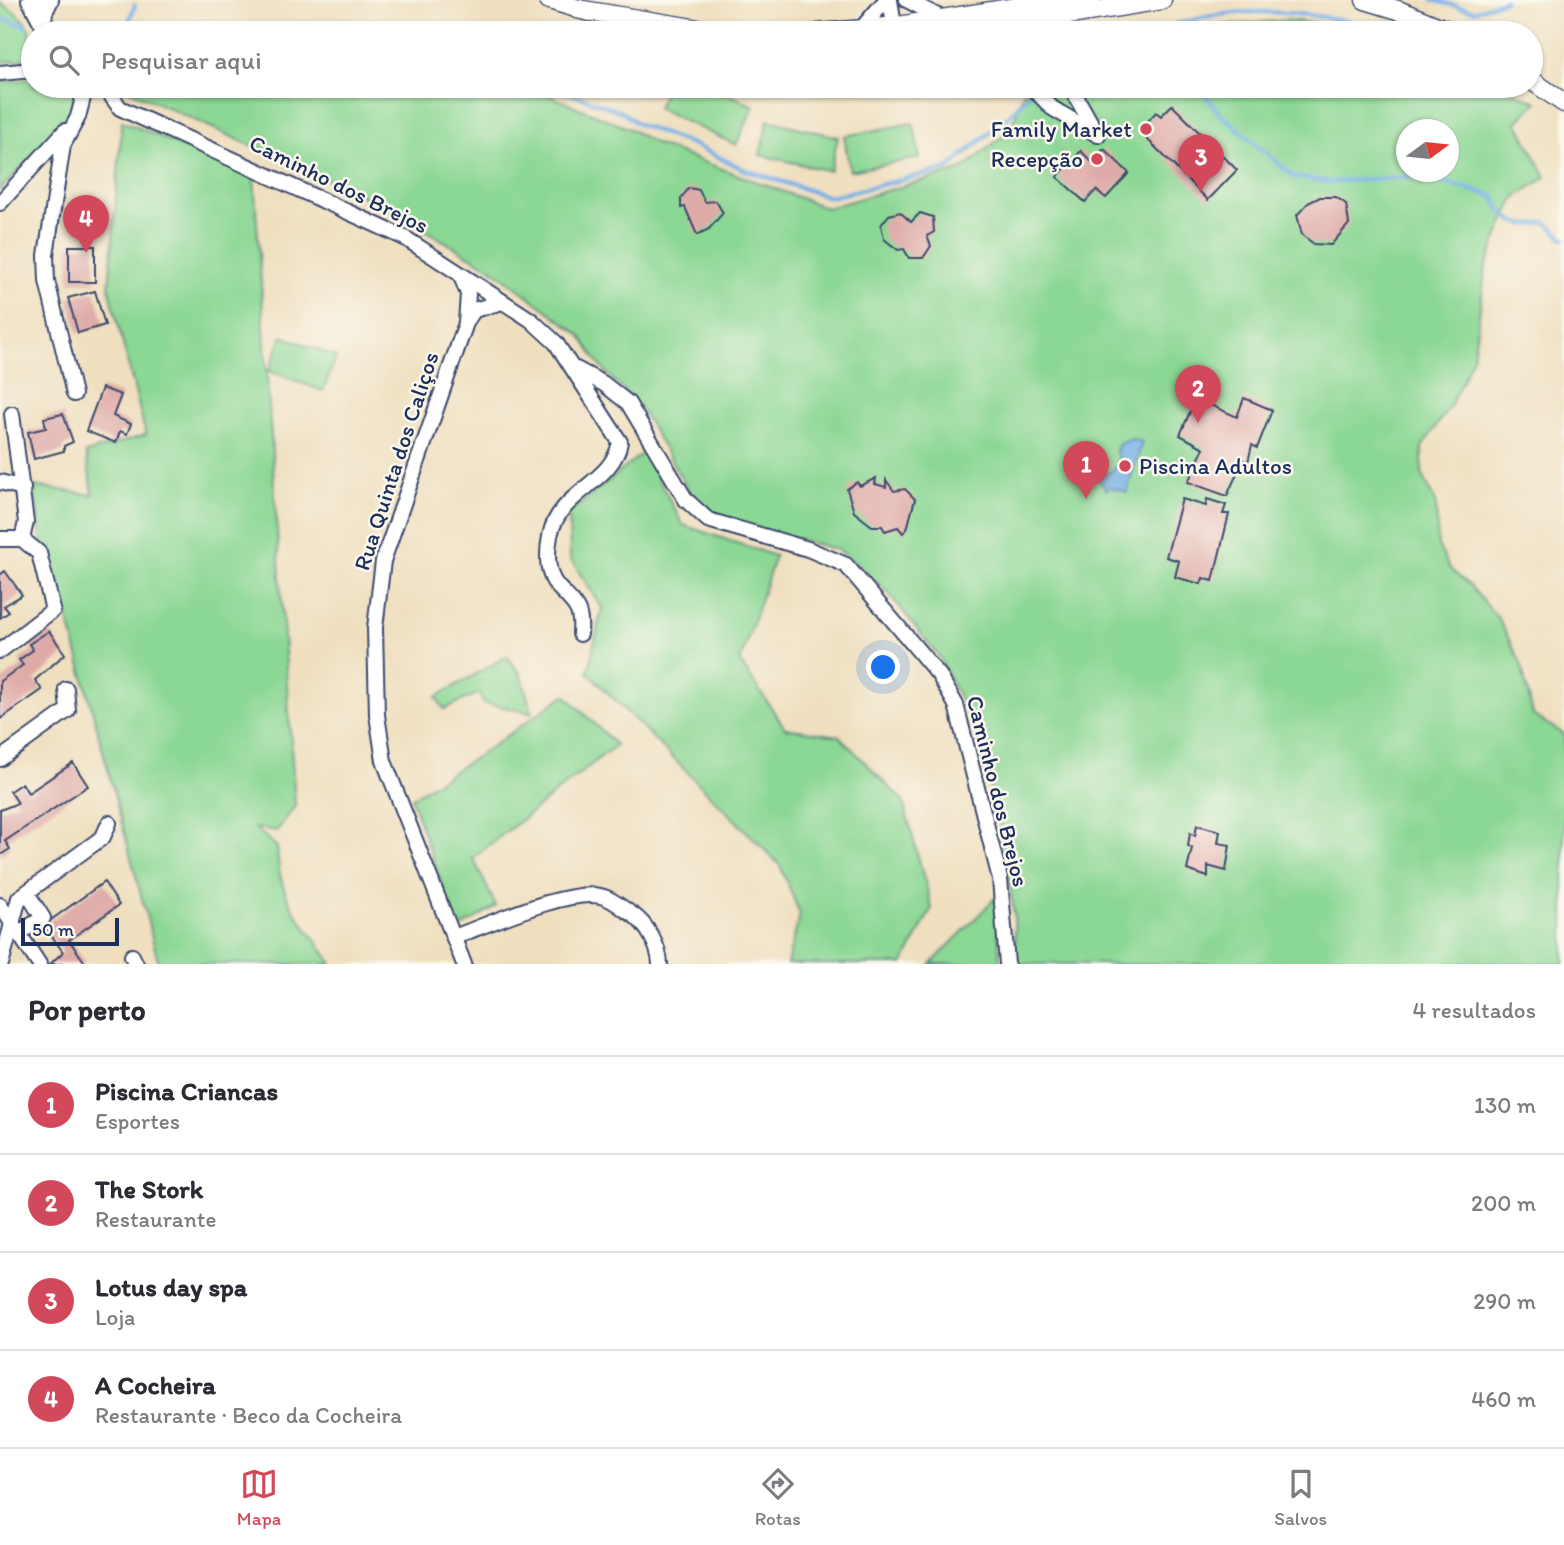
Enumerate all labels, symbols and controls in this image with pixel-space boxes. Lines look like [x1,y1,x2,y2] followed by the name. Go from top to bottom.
[21,21,1543,98] search box
[45,41,83,79] icon: search
[101,44,262,76] text: Pesquisar aqui
[991,115,1132,143] place label: Family Market
[1396,119,1459,182] north arrow
[1138,121,1154,137] marker: Family Market
[245,129,433,239] street label: Caminho dos Brejos
[1178,134,1224,192] pin: 3
[991,145,1083,173] place label: Recepção
[1089,151,1105,167] marker: Recepção
[63,195,109,253] pin: 4
[347,348,445,574] street label: Rua Quinta dos Caliços
[1175,365,1221,423] pin: 2
[1063,441,1109,499] pin: 1
[1139,452,1292,480] place label: Piscina Adultos
[1117,458,1133,474] marker: Piscina Adultos
[866,650,900,684] your location
[961,693,1035,889] street label: Caminho dos Brejos
[21,915,119,947] scale bar
[32,918,74,941] text: 50 m
[28,991,146,1028] text: Por perto
[1413,996,1536,1024] text: 4 resultados
[95,1075,278,1107] text: Piscina Criancas
[46,1091,56,1119] text: 1
[1474,1091,1536,1119] text: 130 m
[95,1107,180,1135] text: Esportes
[95,1173,203,1205] text: The Stork
[45,1189,57,1217] text: 2
[1471,1189,1536,1217] text: 200 m
[95,1205,216,1233] text: Restaurante
[95,1271,247,1303] text: Lotus day spa
[45,1287,57,1315] text: 3
[1473,1287,1536,1315] text: 290 m
[95,1303,135,1331] text: Loja
[95,1369,216,1401] text: A Cocheira
[44,1385,58,1413] text: 4
[1471,1385,1536,1413] text: 460 m
[95,1401,402,1429] text: Restaurante · Beco da Cocheira
[237,1465,281,1530] tab: Mapa
[755,1465,801,1530] tab: Rotas
[1274,1465,1327,1530] tab: Salvos

